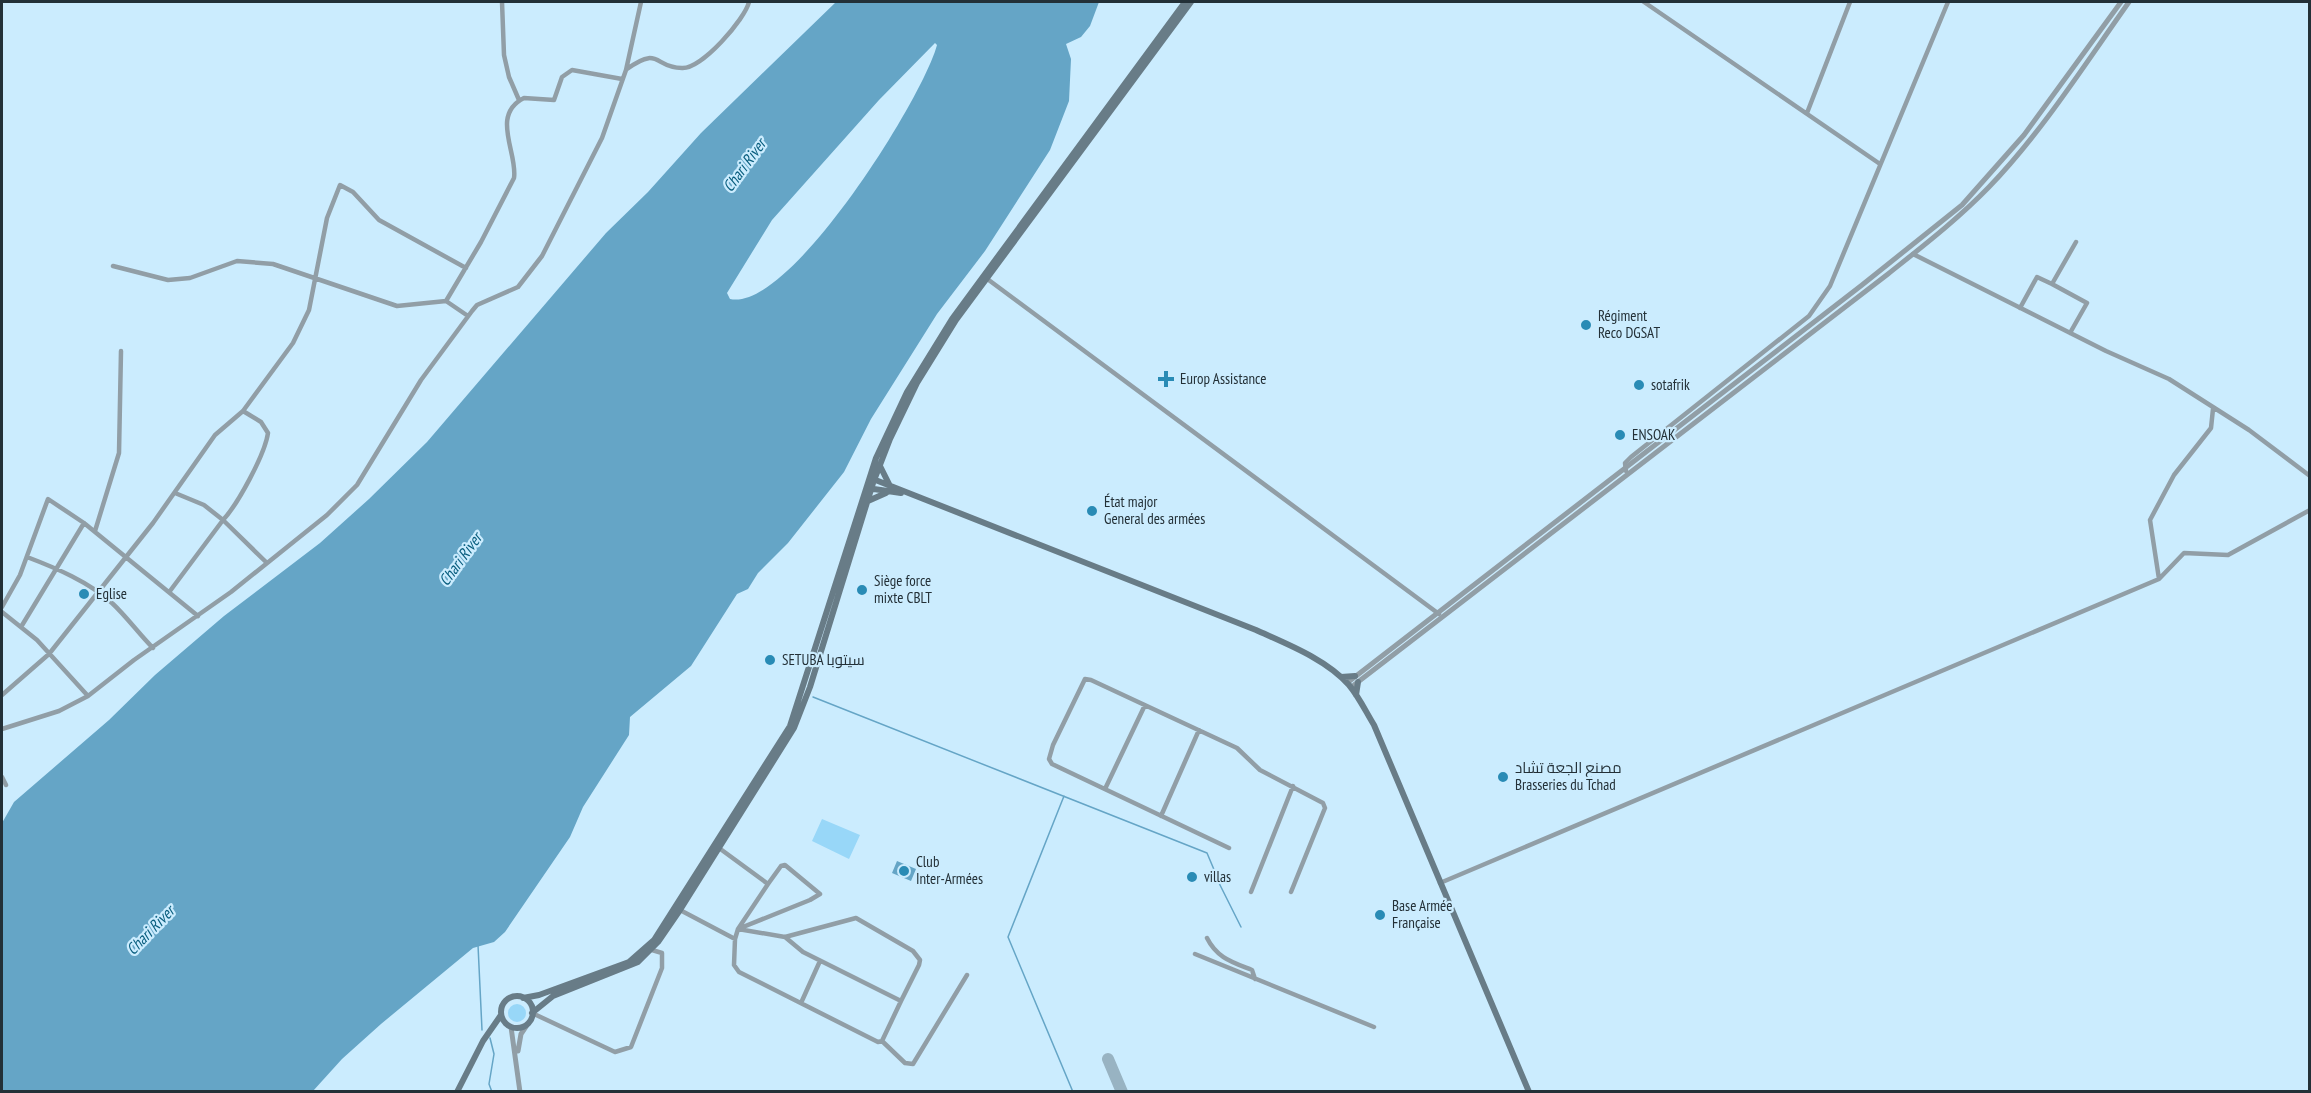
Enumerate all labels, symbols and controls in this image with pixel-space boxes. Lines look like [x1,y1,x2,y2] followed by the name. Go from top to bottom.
[718,133,771,195] water label: Chari River
[1598,306,1660,342] place label: Régiment Reco DGSAT
[1579,318,1593,332] marker: Régiment Reco DGSAT
[1180,369,1266,388] place label: Europ Assistance
[1157,370,1175,388] marker: Europ Assistance
[1651,375,1690,394] place label: sotafrik
[1632,378,1646,392] marker: sotafrik
[1632,425,1676,444] place label: ENSOAK
[1613,428,1627,442] marker: ENSOAK
[1104,492,1205,528] place label: État major General des armées
[1085,504,1099,518] marker: État major General des armées
[434,527,487,589] water label: Chari River
[874,571,932,607] place label: Siège force mixte CBLT
[855,583,869,597] marker: Siège force mixte CBLT
[96,584,127,603] place label: Eglise
[77,587,91,601] marker: Eglise
[782,650,865,669] place label: SETUBA سيتوبا
[763,653,777,667] marker: SETUBA سيتوبا
[1515,758,1622,794] place label: مصنع الجعة تشاد Brasseries du Tchad
[1496,770,1510,784] marker: مصنع الجعة تشاد Brasseries du Tchad
[916,852,983,888] place label: Club Inter-Armées
[897,864,911,878] marker: Club Inter-Armées
[1204,867,1231,886] place label: villas
[1185,870,1199,884] marker: villas
[1392,896,1452,932] place label: Base Armée Française
[122,899,180,959] water label: Chari River
[1373,908,1387,922] marker: Base Armée Française

